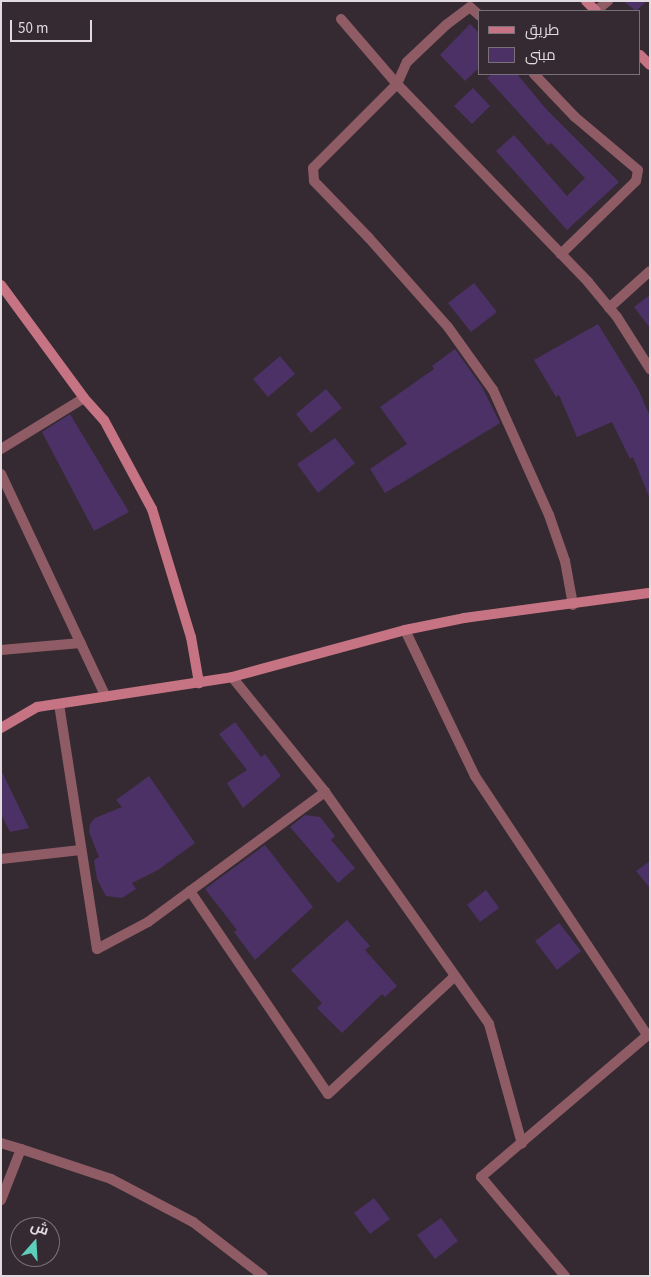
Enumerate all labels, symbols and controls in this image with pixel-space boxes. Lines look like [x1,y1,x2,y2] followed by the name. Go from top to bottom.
[12,10,95,42] scale bar
[478,10,641,75] legend
[18,18,48,39] text: 50 m
[525,20,559,41] text: طريق
[525,45,556,66] text: مبنى
[28,1216,51,1241] text: ش
[10,1217,60,1267] north arrow

